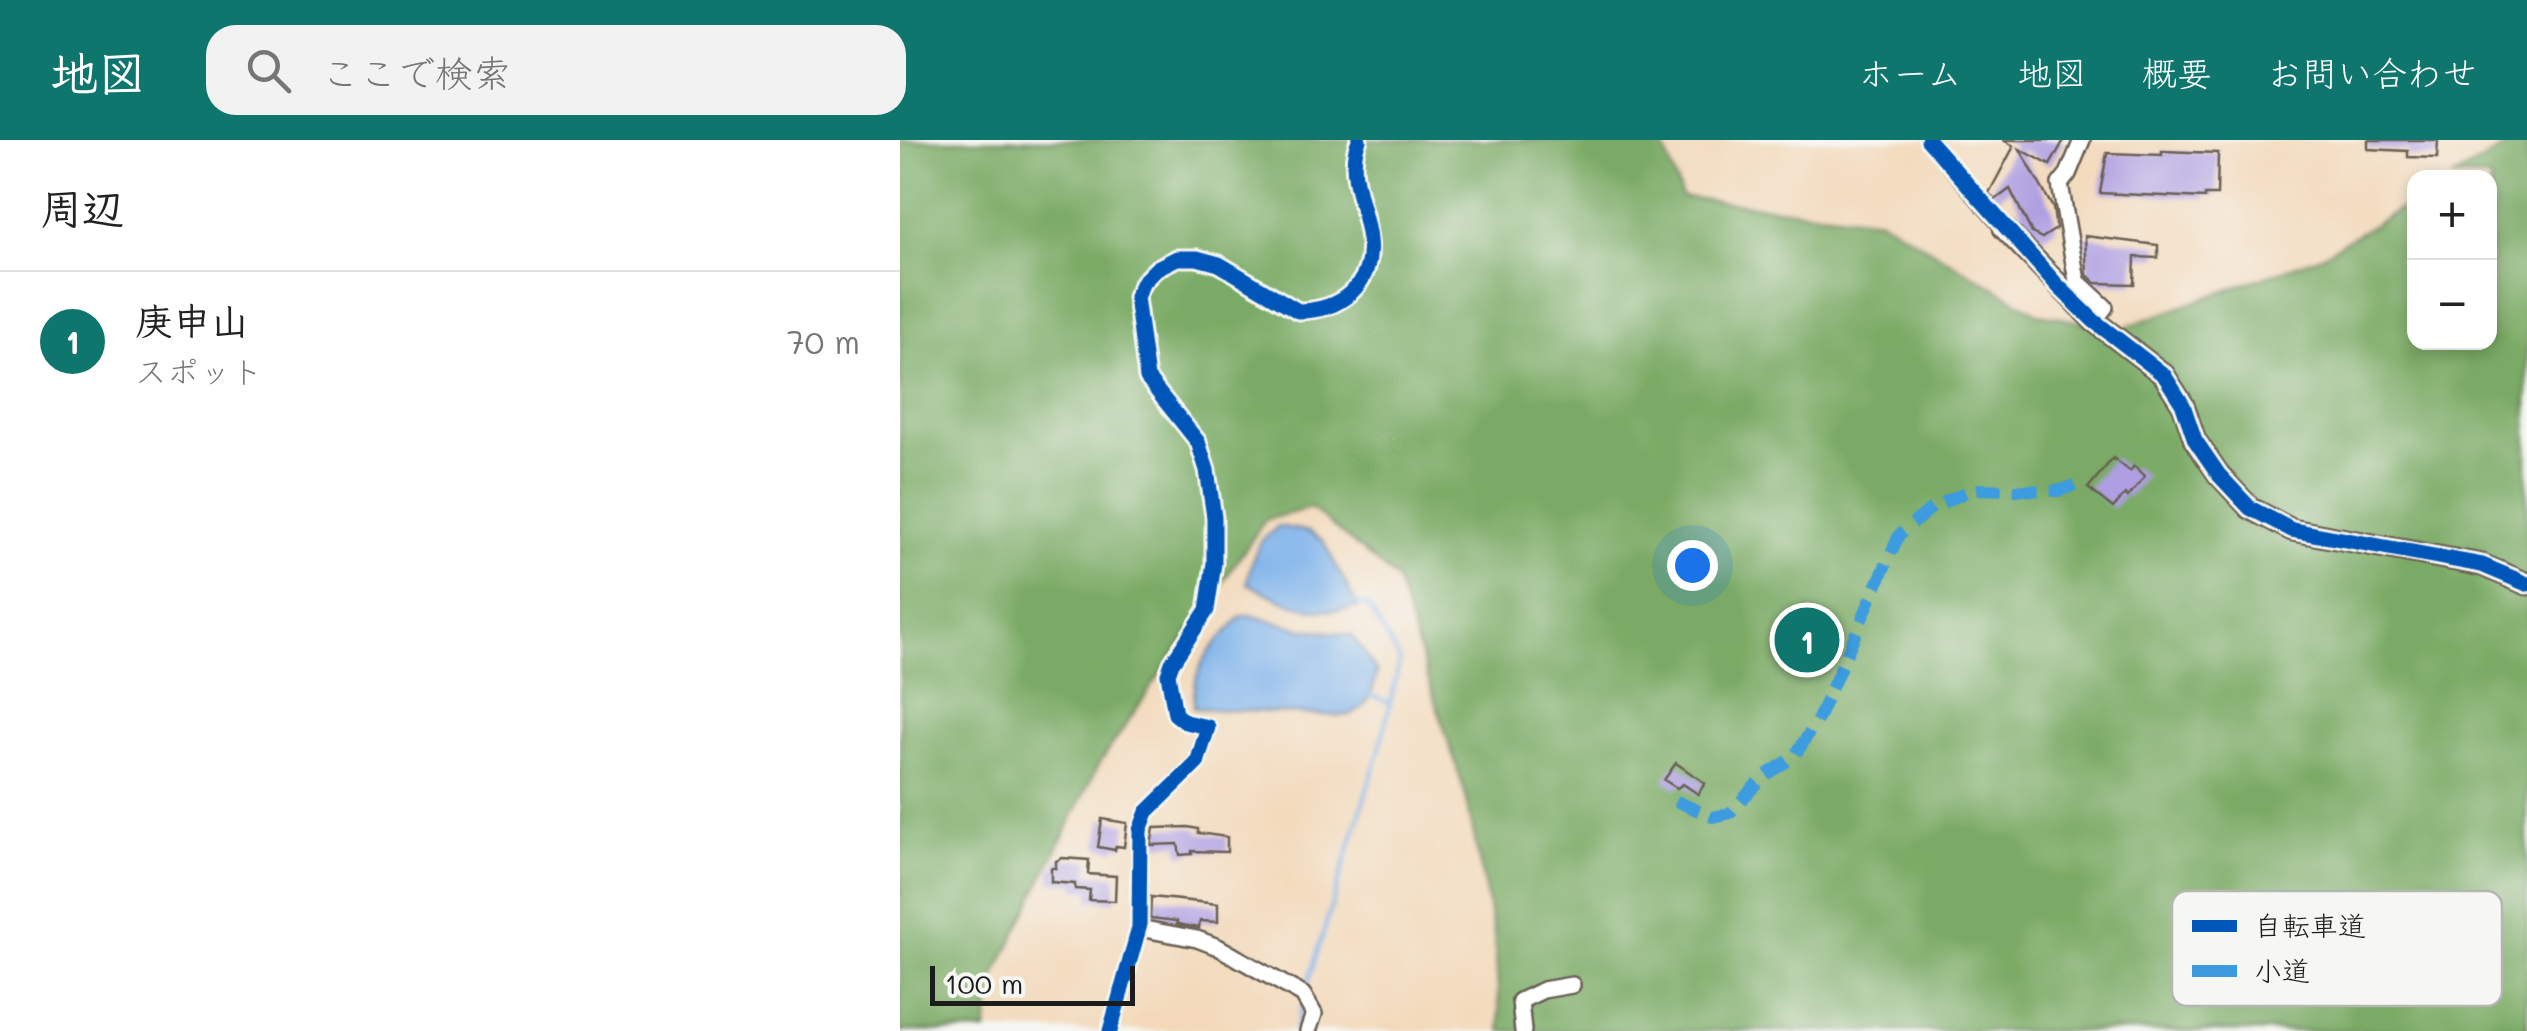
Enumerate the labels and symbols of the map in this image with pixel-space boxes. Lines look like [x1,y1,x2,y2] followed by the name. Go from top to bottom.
[1667,540,1718,591] your location
[1774,602,1840,678] pin: 1
[2172,891,2502,1006] legend
[2254,907,2366,943] text: 自転車道
[2254,952,2310,988] text: 小道
[930,961,1135,1006] scale bar

